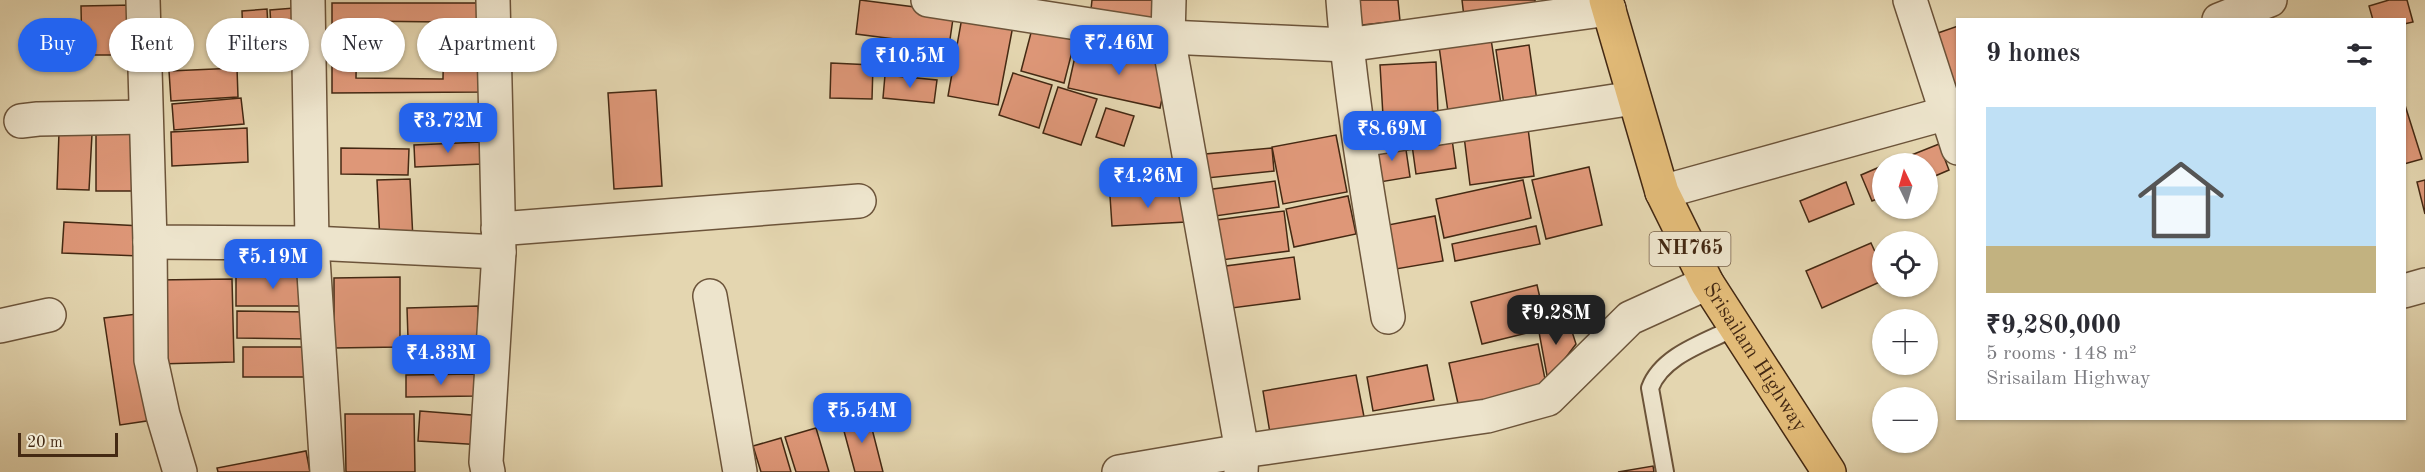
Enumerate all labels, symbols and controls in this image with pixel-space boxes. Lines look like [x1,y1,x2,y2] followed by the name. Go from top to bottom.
[18,18,97,72] chip: Buy
[109,18,194,72] chip: Rent
[206,18,309,72] chip: Filters
[321,18,405,72] chip: New
[417,18,557,72] chip: Apartment
[1070,25,1168,76] pin: ₹7.46M
[1084,34,1154,54] text: ₹7.46M
[861,38,959,89] pin: ₹10.5M
[2343,38,2376,71] icon: filters
[1986,41,2080,67] text: 9 homes
[875,47,945,67] text: ₹10.5M
[399,103,497,154] pin: ₹3.72M
[1343,111,1441,162] pin: ₹8.69M
[413,112,483,132] text: ₹3.72M
[1357,120,1427,140] text: ₹8.69M
[2127,146,2235,254] icon: home
[1872,153,1938,219] north arrow
[1872,153,1938,453] map controls
[1099,158,1197,209] pin: ₹4.26M
[1113,167,1183,187] text: ₹4.26M
[1872,231,1938,297] button: locate
[1650,232,1730,266] road number: NH765
[224,239,322,290] pin: ₹5.19M
[238,248,308,268] text: ₹5.19M
[1699,279,1811,436] street label: Srisailam Highway
[1507,295,1605,346] pin: ₹9.28M
[1521,304,1591,324] text: ₹9.28M
[1872,309,1938,375] button: +
[1986,313,2121,339] text: ₹9,280,000
[392,335,490,386] pin: ₹4.33M
[406,344,476,364] text: ₹4.33M
[1986,344,2136,364] text: 5 rooms · 148 m²
[1986,369,2151,389] text: Srisailam Highway
[1872,387,1938,453] button: −
[813,393,911,444] pin: ₹5.54M
[827,402,897,422] text: ₹5.54M
[18,430,118,458] scale bar
[27,435,63,451] text: 20 m

